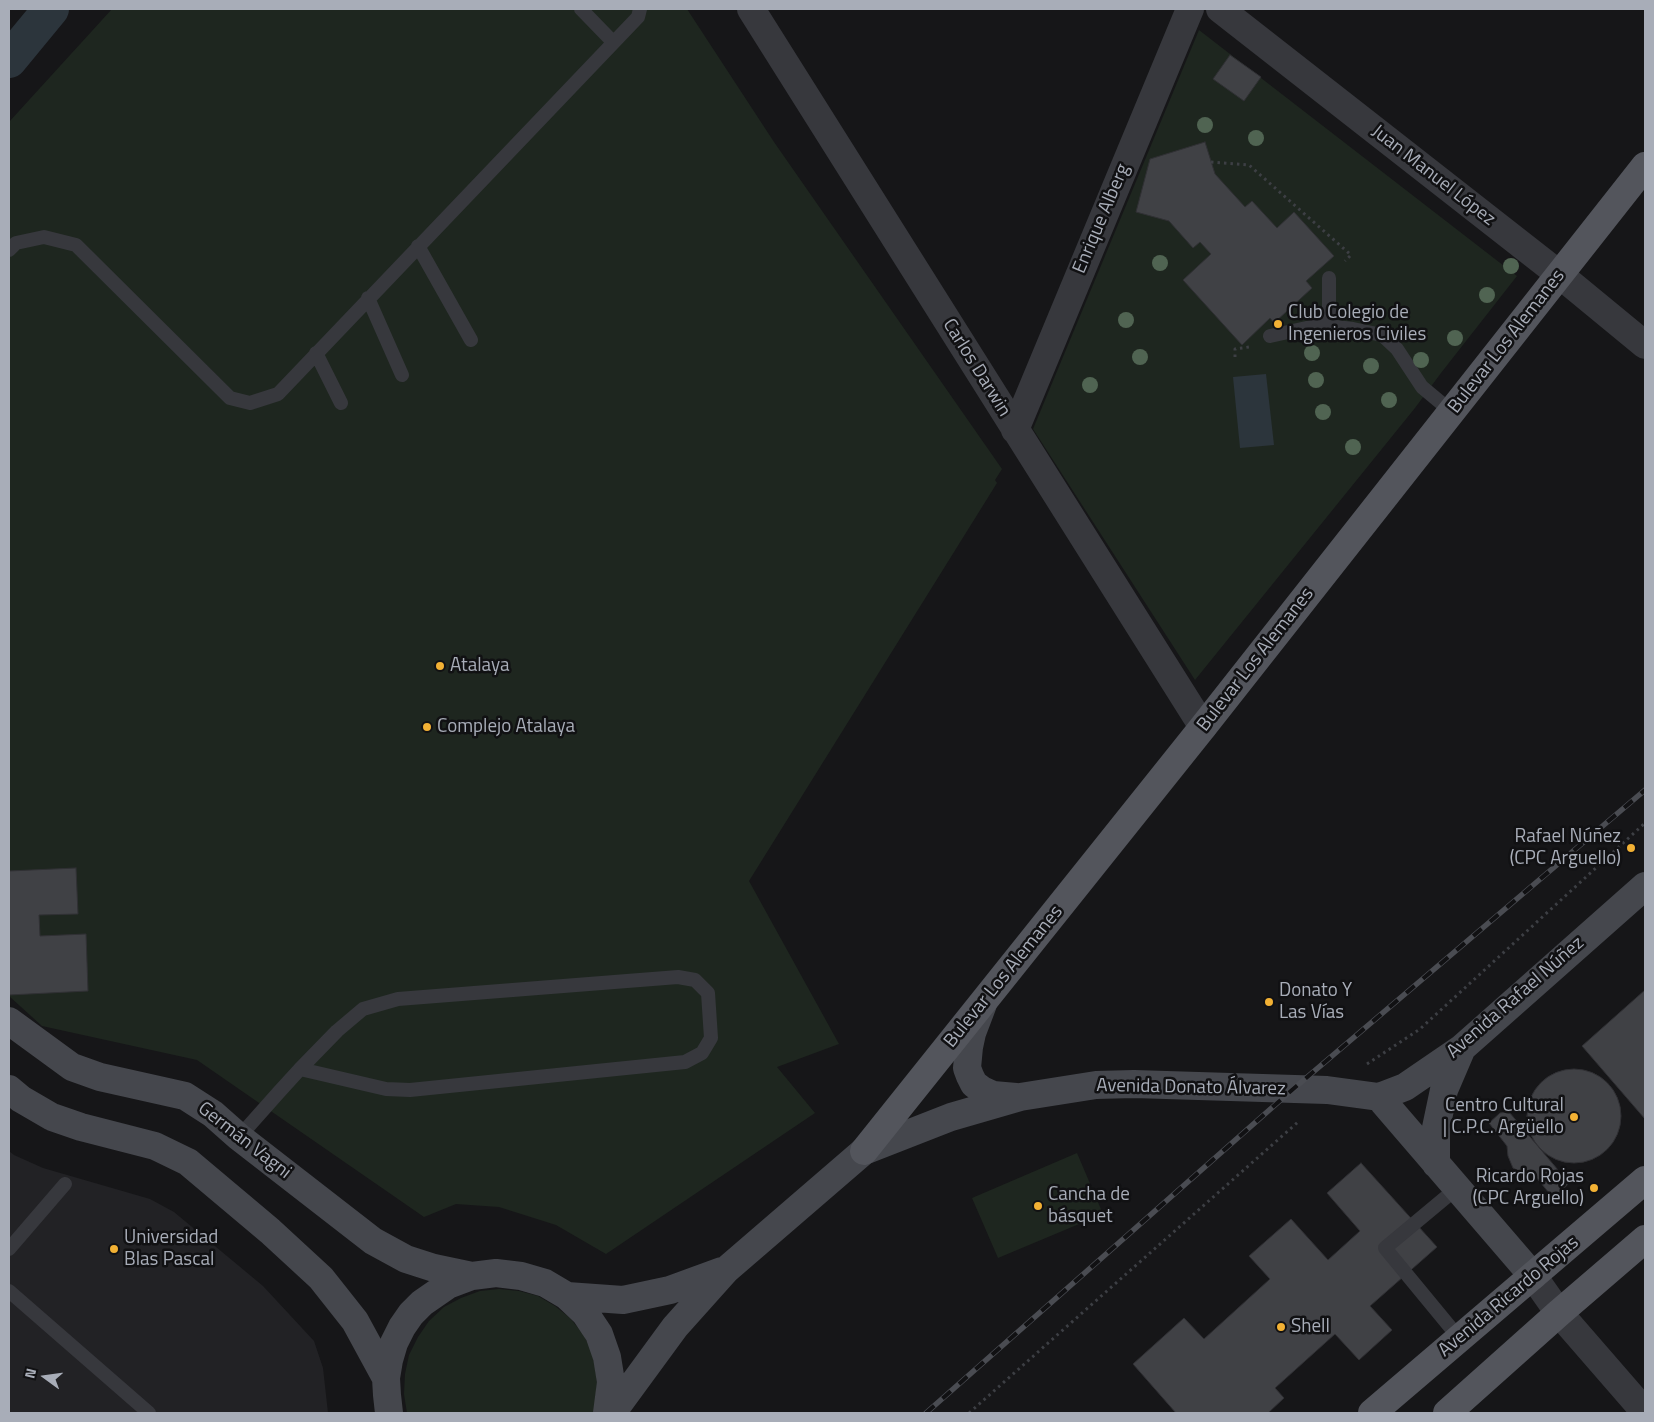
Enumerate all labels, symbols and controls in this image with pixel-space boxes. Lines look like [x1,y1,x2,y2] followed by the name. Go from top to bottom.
[1367,121,1499,231] street label: Juan Manuel López
[1069,161,1135,277] street label: Enrique Alberg
[1444,266,1570,418] street label: Bulevar Los Alemanes
[1288,302,1426,346] place label: Club Colegio de Ingenieros Civiles
[937,315,1015,421] street label: Carlos Darwin
[1272,318,1284,330] marker: Club Colegio de Ingenieros Civiles
[1193,584,1319,736] street label: Bulevar Los Alemanes
[450,655,510,677] place label: Atalaya
[434,660,446,672] marker: Atalaya
[437,716,575,738] place label: Complejo Atalaya
[421,721,433,733] marker: Complejo Atalaya
[1509,826,1621,870] place label: Rafael Núñez (CPC Arguello)
[1625,842,1637,854] marker: Rafael Núñez (CPC Arguello)
[940,901,1068,1053] street label: Bulevar Los Alemanes
[1443,932,1589,1064] street label: Avenida Rafael Núñez
[1279,980,1352,1024] place label: Donato Y Las Vías
[1263,996,1275,1008] marker: Donato Y Las Vías
[1096,1075,1286,1101] street label: Avenida Donato Álvarez
[1443,1095,1564,1139] place label: Centro Cultural | C.P.C. Argüello
[193,1098,295,1184] street label: Germán Vagni
[1568,1111,1580,1123] marker: Centro Cultural | C.P.C. Argüello
[1472,1166,1584,1210] place label: Ricardo Rojas (CPC Arguello)
[1588,1182,1600,1194] marker: Ricardo Rojas (CPC Arguello)
[1048,1184,1130,1228] place label: Cancha de básquet
[1032,1200,1044,1212] marker: Cancha de básquet
[124,1227,218,1271] place label: Universidad Blas Pascal
[1434,1232,1584,1362] street label: Avenida Ricardo Rojas
[108,1243,120,1255] marker: Universidad Blas Pascal
[1291,1316,1330,1338] place label: Shell
[1275,1321,1287,1333] marker: Shell
[20,1352,70,1402] north arrow
[19,1366,41,1381] text: N

